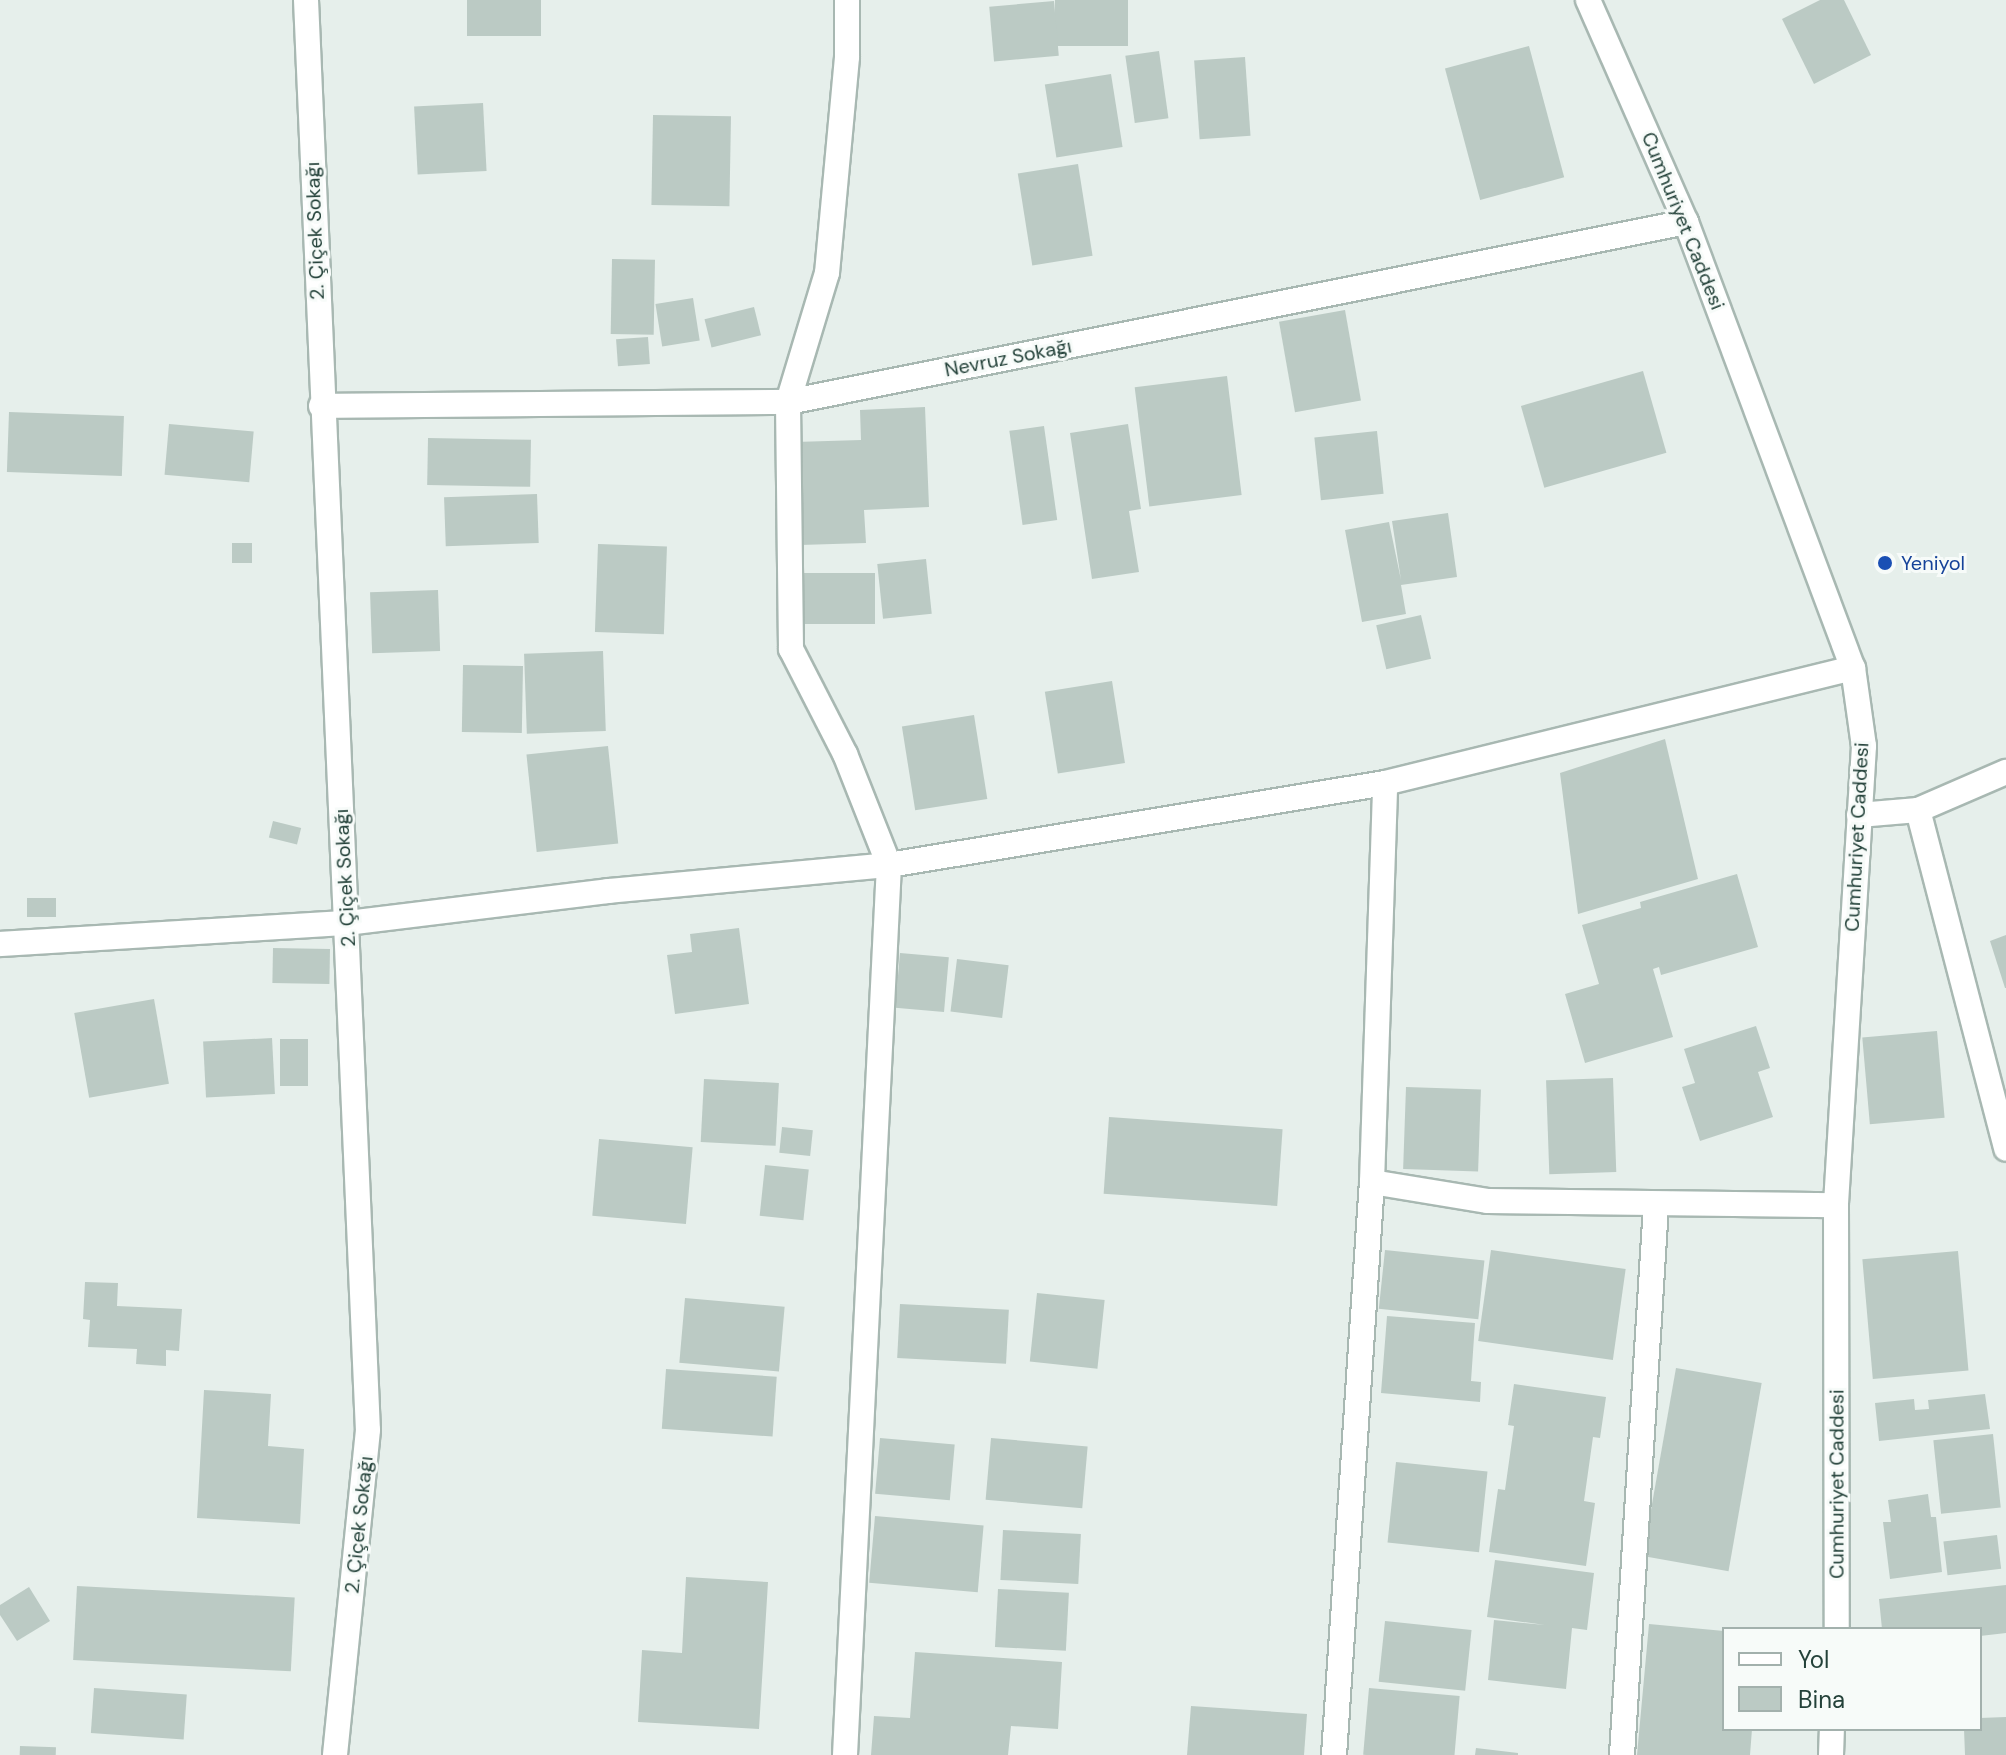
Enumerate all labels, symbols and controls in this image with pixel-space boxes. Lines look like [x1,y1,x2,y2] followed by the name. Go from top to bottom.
[1636,129,1730,313] street label: Cumhuriyet Caddesi
[301,162,329,300] street label: 2. Çiçek Sokağı
[943,334,1073,382] street label: Nevruz Sokağı
[1901,551,1965,575] place label: Yeniyol
[1876,554,1894,572] marker: Yeniyol
[1840,742,1874,932] street label: Cumhuriyet Caddesi
[329,808,361,948] street label: 2. Çiçek Sokağı
[1825,1389,1849,1579] street label: Cumhuriyet Caddesi
[340,1455,378,1595] street label: 2. Çiçek Sokağı
[1722,1627,1982,1731] legend
[1798,1644,1829,1675] text: Yol
[1798,1684,1845,1715] text: Bina

